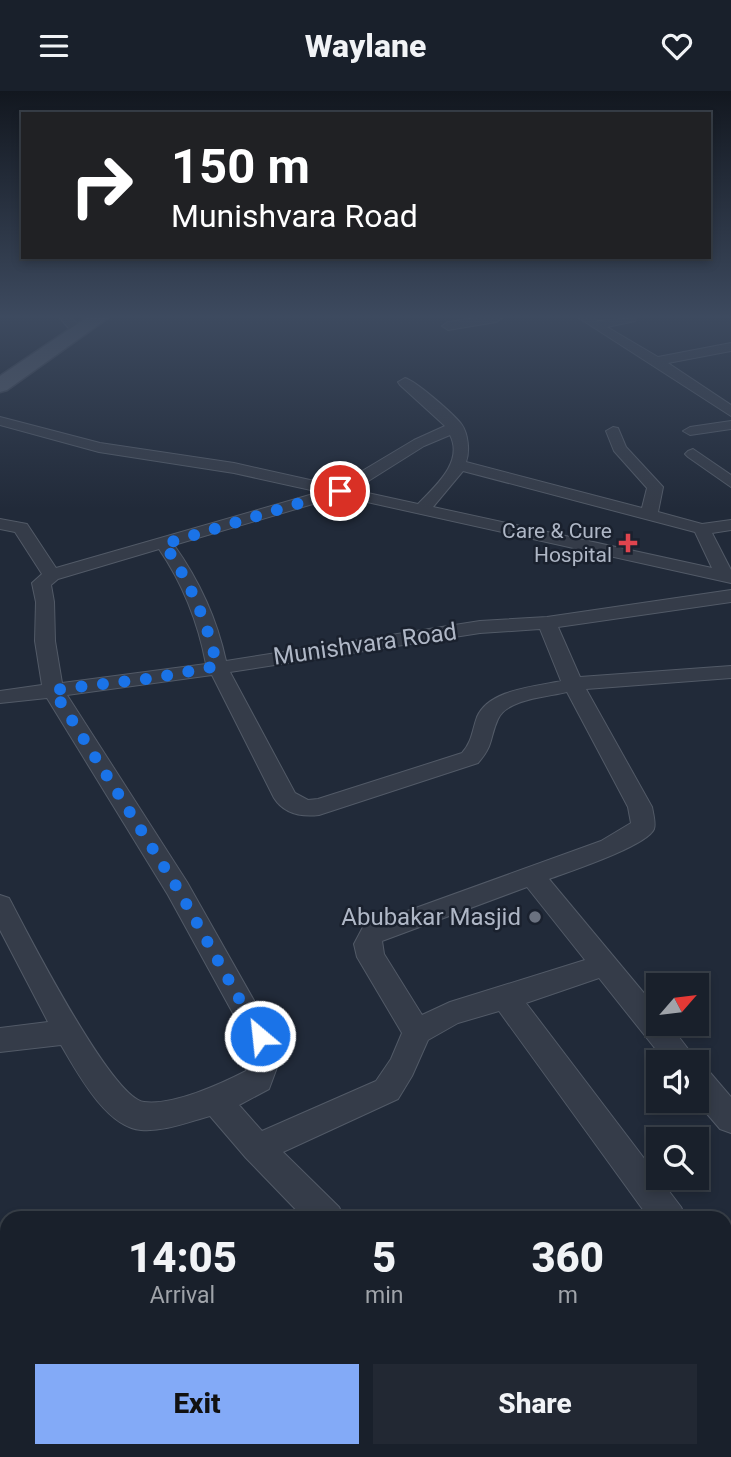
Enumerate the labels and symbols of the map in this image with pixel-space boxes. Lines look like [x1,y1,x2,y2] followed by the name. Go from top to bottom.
[310,461,370,521] pin
[502,519,612,567] place label: Care & Cure Hospital
[618,533,638,553] marker: Care & Cure Hospital
[271,617,459,671] street label: Munishvara Road
[341,903,521,931] place label: Abubakar Masjid
[527,909,543,925] marker: Abubakar Masjid
[646,973,709,1036] north arrow
[223,999,297,1073] position arrow

